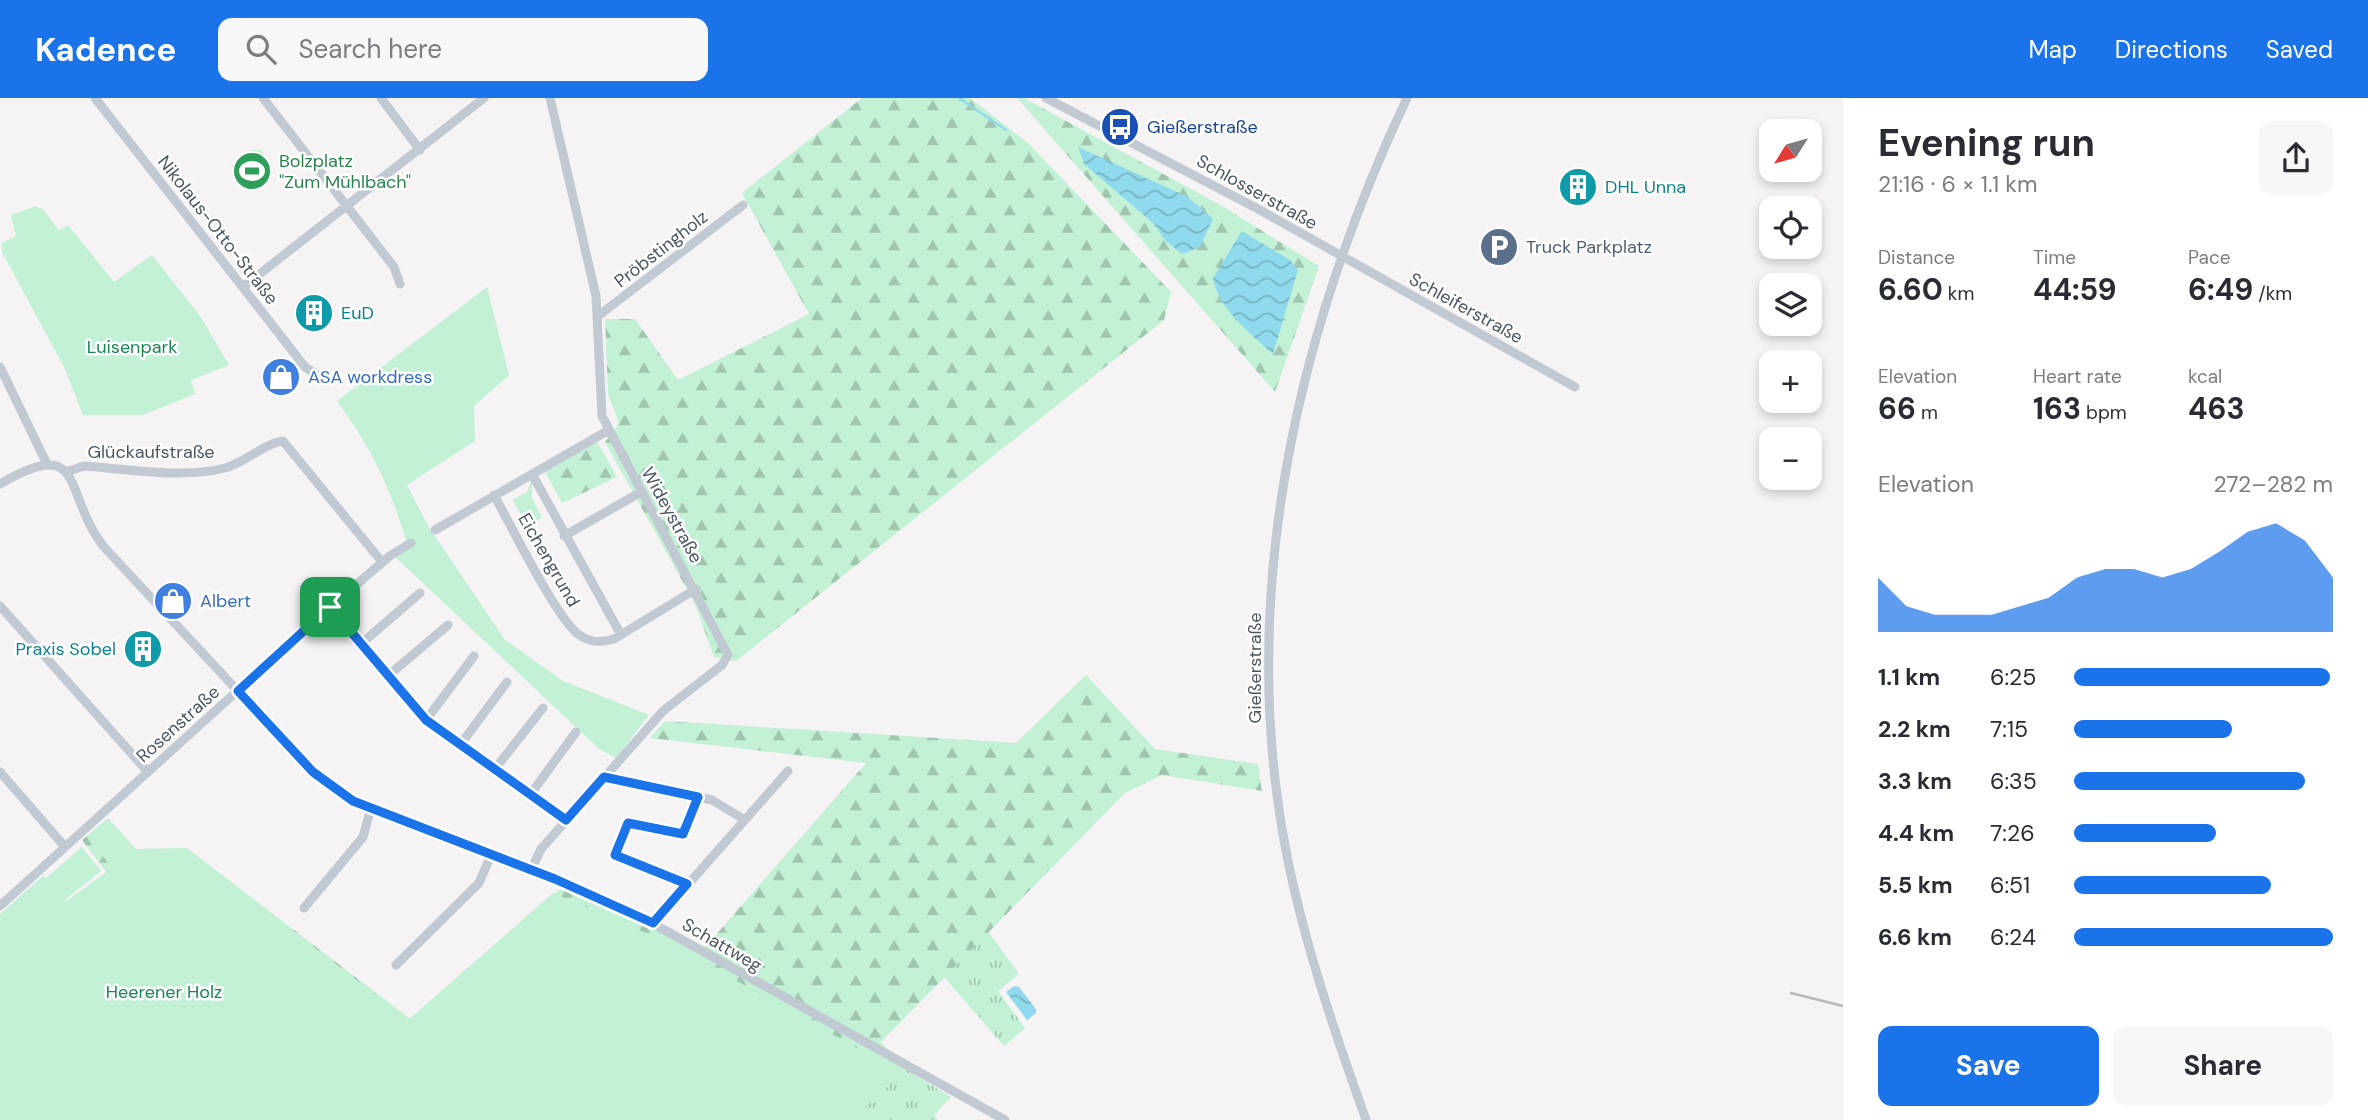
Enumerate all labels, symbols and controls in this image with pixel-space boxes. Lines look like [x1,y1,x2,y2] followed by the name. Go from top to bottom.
[218,18,708,81] search box
[35,28,176,71] text: Kadence
[242,30,280,68] icon: search
[298,32,442,66] text: Search here
[2029,34,2077,65] text: Map
[2115,34,2228,65] text: Directions
[2266,34,2333,65] text: Saved
[1099,106,1141,148] bus stop icon: Gießerstraße
[1147,115,1258,139] place label: Gießerstraße
[1878,118,2095,168] text: Evening run
[1759,119,1822,182] north arrow
[1759,119,1822,490] map controls
[2259,121,2333,195] button: share
[279,149,411,194] place label: Bolzplatz "Zum Mühlbach"
[1192,149,1322,235] street label: Schlosserstraße
[231,150,273,192] sports icon: Bolzplatz "Zum Mühlbach"
[152,151,284,309] street label: Nikolaus-Otto-Straße
[1557,166,1599,208] building icon: DHL Unna
[1878,169,2037,199] text: 21:16 · 6 × 1.1 km
[1605,175,1686,199] place label: DHL Unna
[1759,196,1822,259] button: locate
[609,205,713,293] street label: Pröbstingholz
[1478,226,1520,268] parking icon: Truck Parkplatz
[1526,235,1652,259] place label: Truck Parkplatz
[1878,245,1955,270] text: Distance
[2033,245,2076,270] text: Time
[2188,245,2231,270] text: Pace
[1405,267,1527,349] street label: Schleiferstraße
[1878,270,1943,309] text: 6.60
[2033,270,2117,309] text: 44:59
[2188,270,2253,309] text: 6:49
[1759,273,1822,336] button: layers
[1943,281,1974,306] text: km
[2253,281,2292,306] text: /km
[293,292,335,334] building icon: EuD
[341,301,374,325] place label: EuD
[87,335,177,359] park label: Luisenpark
[1759,350,1822,413] button: +
[260,356,302,398] shop icon: ASA workdress
[1878,364,1957,389] text: Elevation
[2033,364,2122,389] text: Heart rate
[2188,364,2222,389] text: kcal
[308,365,432,389] place label: ASA workdress
[1878,389,1916,428] text: 66
[2033,389,2081,428] text: 163
[2188,389,2245,428] text: 463
[1916,400,1938,425] text: m
[2081,400,2127,425] text: bpm
[1759,427,1822,490] button: −
[87,440,215,464] street label: Glückaufstraße
[636,463,708,567] street label: Wideystraße
[1878,469,1974,499] text: Elevation
[2214,469,2333,499] text: 272–282 m
[513,509,585,611] street label: Eichengrund
[300,577,360,637] pin
[152,580,194,622] shop icon: Albert
[311,588,349,626] icon: arrive
[200,589,251,613] place label: Albert
[1243,613,1267,723] street label: Gießerstraße
[122,628,164,670] building icon: Praxis Sobel
[15,637,116,661] place label: Praxis Sobel
[1878,662,1940,692] text: 1.1 km
[1990,662,2036,692] text: 6:25
[131,680,225,768] street label: Rosenstraße
[1878,714,1951,744] text: 2.2 km
[1990,714,2028,744] text: 7:15
[1878,766,1952,796] text: 3.3 km
[1990,766,2037,796] text: 6:35
[1878,818,1954,848] text: 4.4 km
[1990,818,2035,848] text: 7:26
[1878,870,1953,900] text: 5.5 km
[1990,870,2030,900] text: 6:51
[678,913,766,977] street label: Schattweg
[1878,922,1952,952] text: 6.6 km
[1990,922,2036,952] text: 6:24
[106,980,222,1004] park label: Heerener Holz
[1878,1026,2099,1106] button: Save
[2113,1026,2333,1106] button: Share

